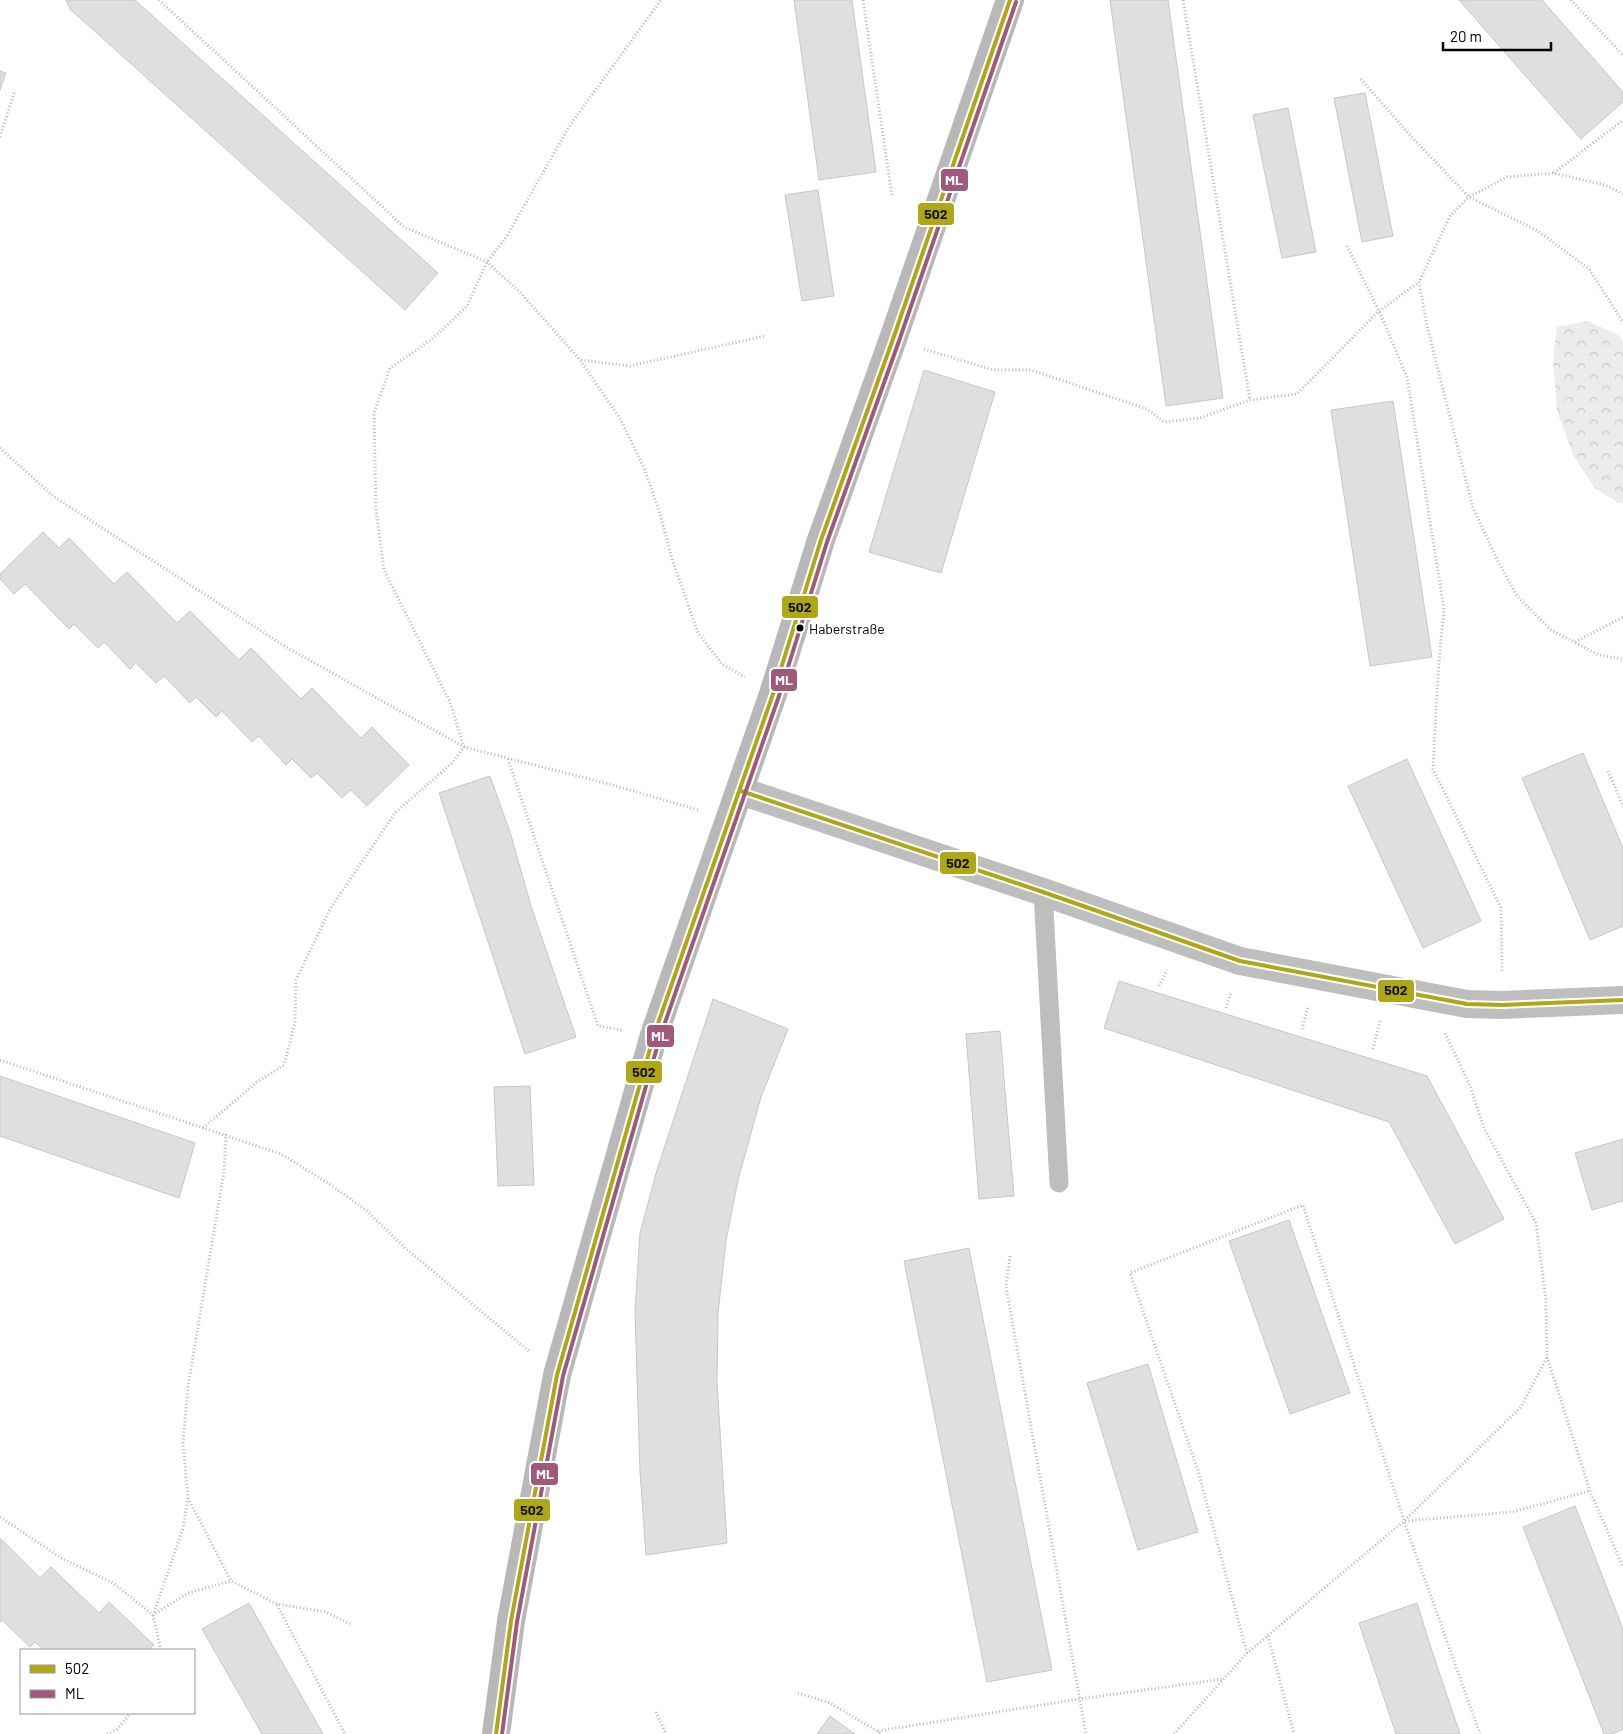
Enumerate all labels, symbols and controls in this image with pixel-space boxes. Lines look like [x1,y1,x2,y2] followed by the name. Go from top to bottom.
[1443,20,1550,52] scale bar
[1450,27,1482,45] text: 20 m
[940,168,969,192] line badge: ML
[945,171,963,188] text: ML
[917,202,955,226] line badge: 502
[924,205,948,222] text: 502
[781,595,819,619] line badge: 502
[788,598,812,615] text: 502
[809,620,885,637] place label: Haberstraße
[795,623,805,633] marker: Haberstraße
[770,668,798,692] line badge: ML
[775,671,793,688] text: ML
[939,851,977,875] line badge: 502
[946,854,970,871] text: 502
[1377,979,1415,1003] line badge: 502
[1384,981,1408,998] text: 502
[646,1024,675,1048] line badge: ML
[651,1027,669,1044] text: ML
[625,1060,663,1084] line badge: 502
[632,1063,656,1080] text: 502
[530,1462,559,1486] line badge: ML
[536,1465,554,1482] text: ML
[513,1498,551,1522] line badge: 502
[520,1501,544,1518] text: 502
[20,1649,195,1714] legend
[65,1659,89,1677] text: 502
[65,1684,84,1702] text: ML

